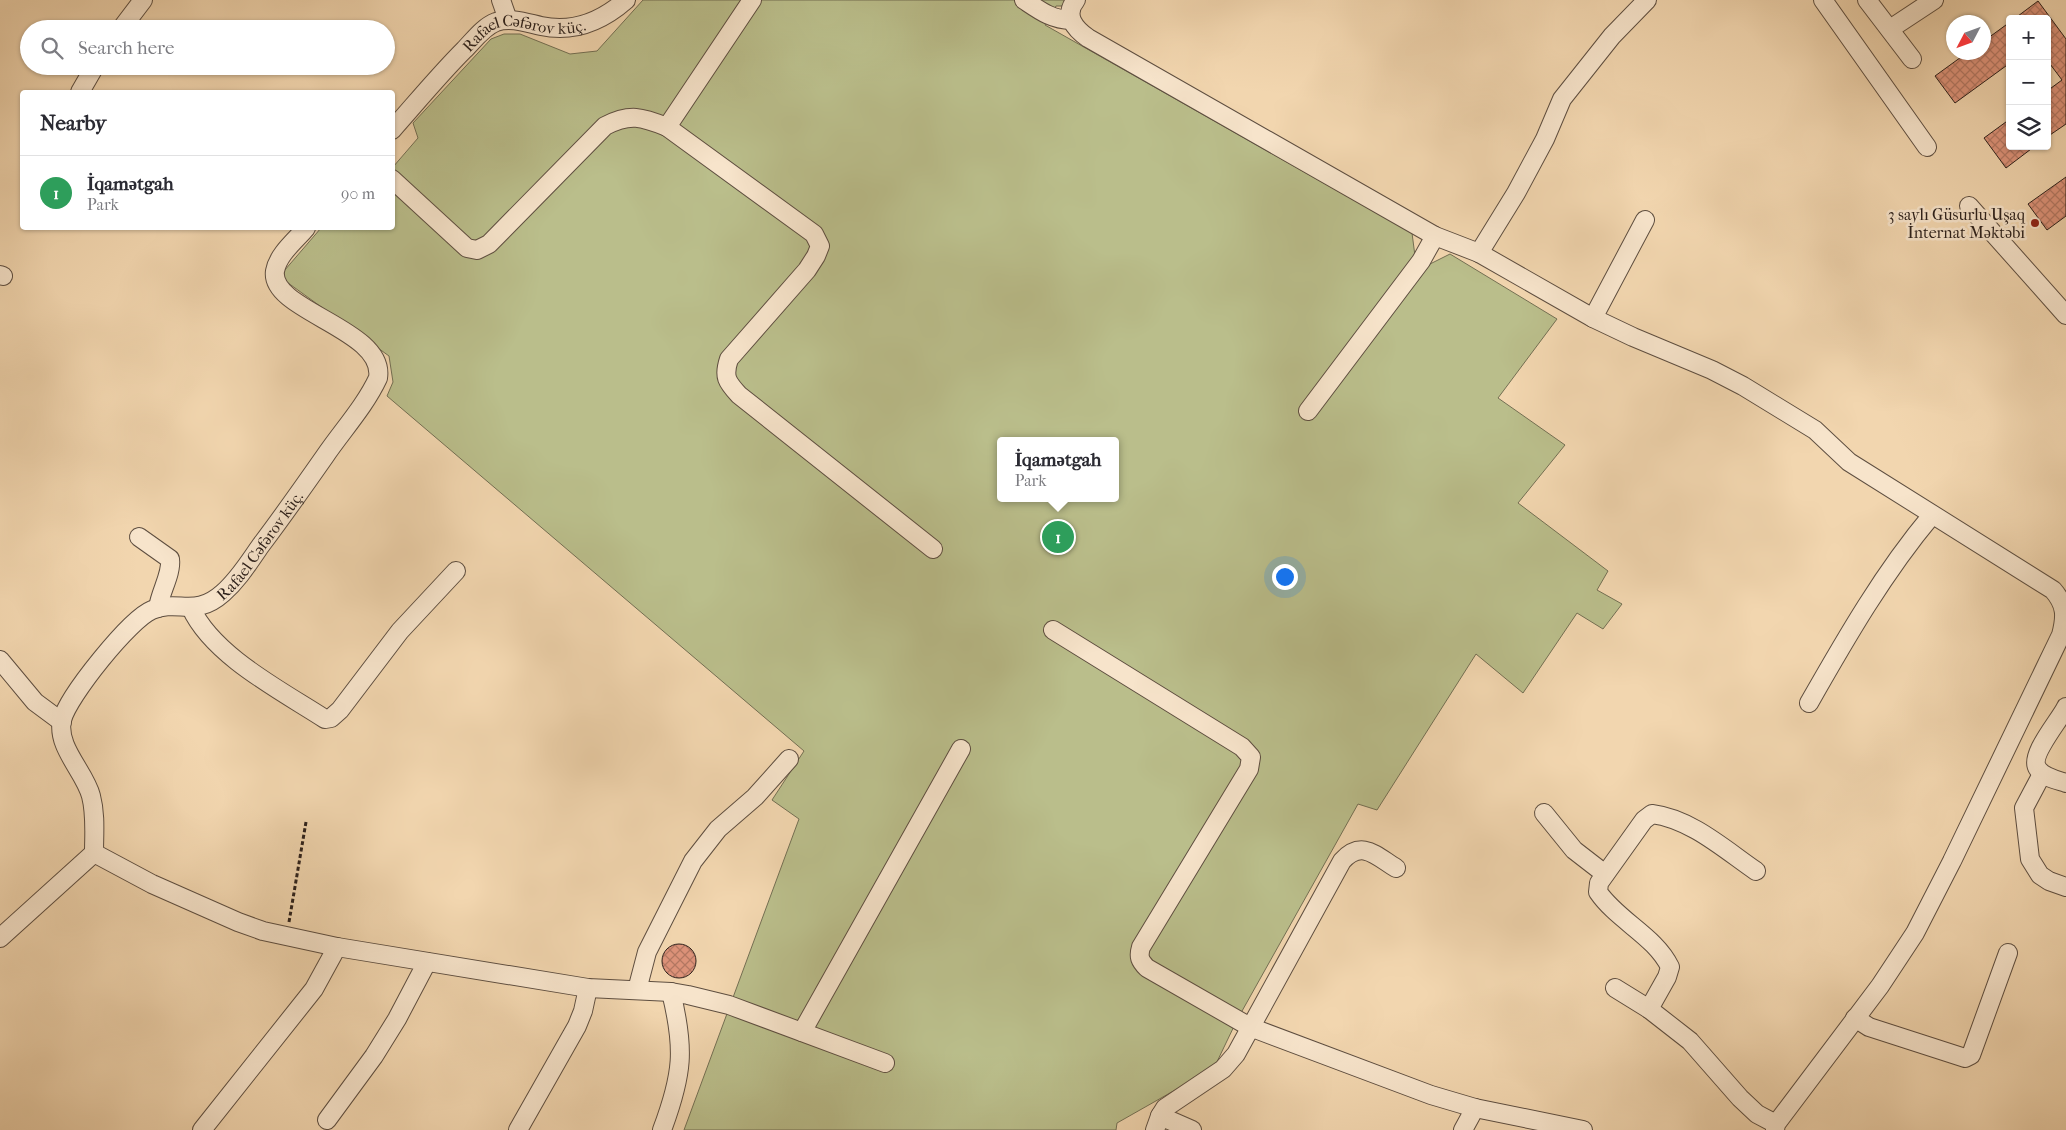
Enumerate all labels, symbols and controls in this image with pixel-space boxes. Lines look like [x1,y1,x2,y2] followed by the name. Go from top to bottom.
[458,10,588,55] street label: Rafael Cəfərov küç.
[1946,15,1991,60] north arrow
[2006,15,2051,150] map controls
[2006,15,2051,60] button: +
[20,20,395,75] search box
[38,34,66,62] icon: search
[78,37,174,59] text: Search here
[2006,60,2051,105] button: −
[2006,105,2051,150] button: layers
[40,111,106,135] text: Nearby
[87,173,174,195] text: İqamətgah
[53,184,59,203] text: 1
[341,184,375,203] text: 90 m
[87,195,119,214] text: Park
[1888,205,2026,242] place label: 3 saylı Güsurlu Uşaq İnternat Məktəbi
[2029,217,2041,229] marker: 3 saylı Güsurlu Uşaq İnternat Məktəbi
[997,437,1119,502] popup
[1015,449,1101,471] text: İqamətgah
[1015,471,1046,490] text: Park
[212,488,307,604] street label: Rafael Cəfərov küç.
[1042,518,1074,556] pin: 1
[1272,564,1298,590] your location

